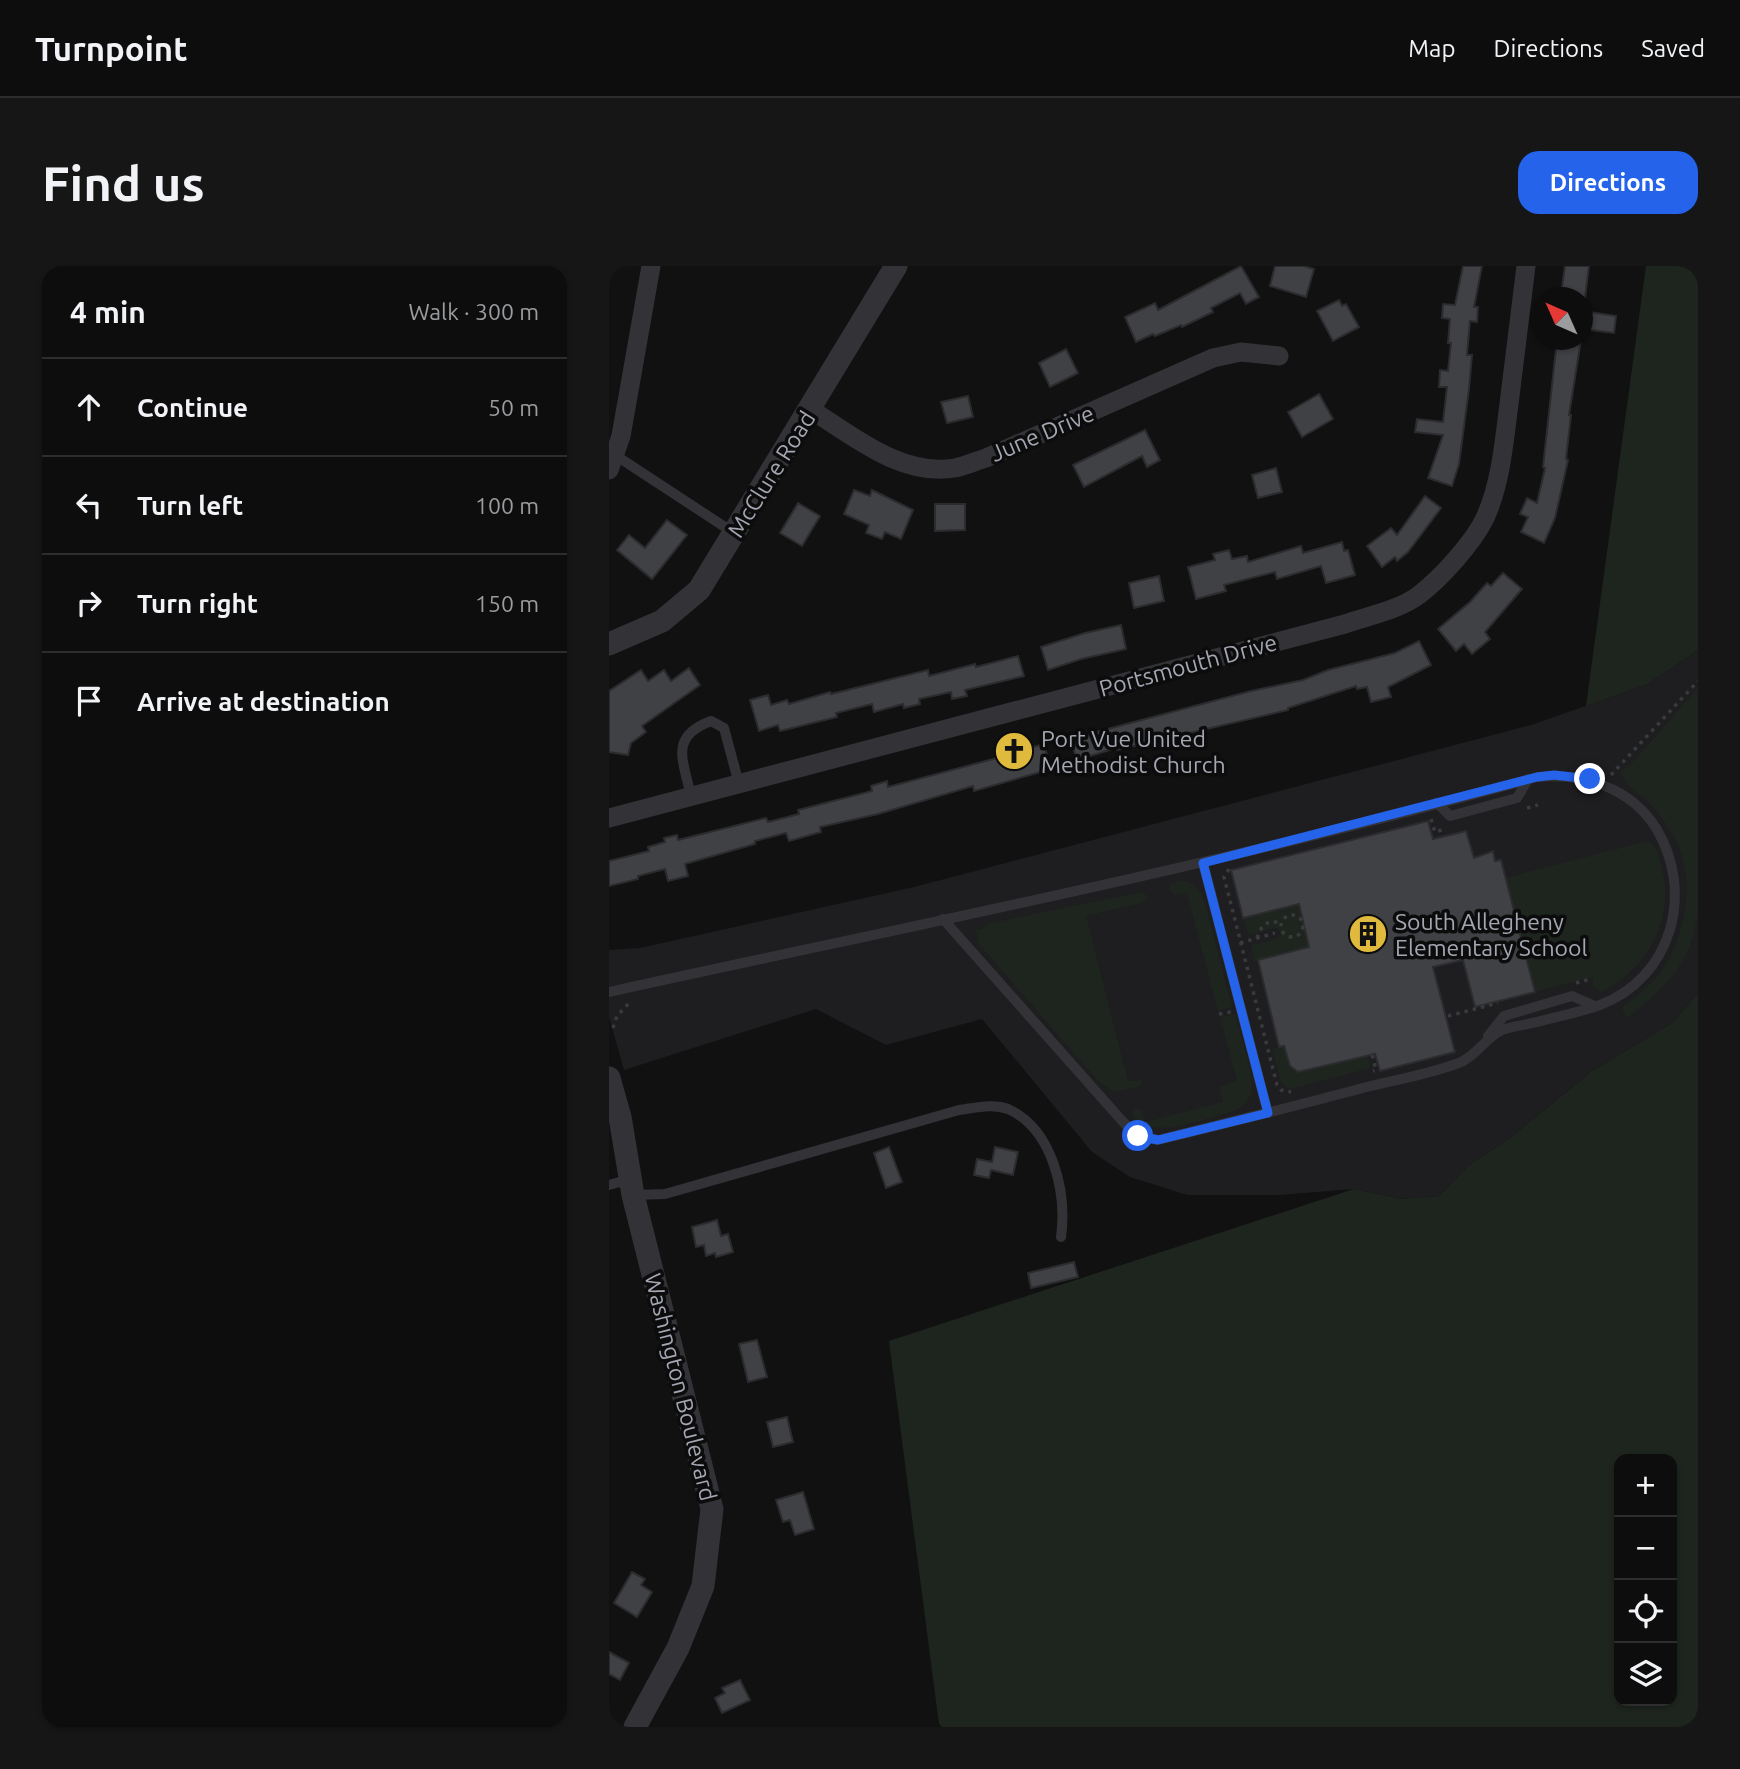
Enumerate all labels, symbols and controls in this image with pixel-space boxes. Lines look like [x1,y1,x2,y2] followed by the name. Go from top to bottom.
[35,30,187,67] text: Turnpoint
[1408,35,1455,62] text: Map
[1493,35,1603,62] text: Directions
[1641,35,1705,62] text: Saved
[1518,151,1698,214] button: Directions
[42,155,205,210] text: Find us
[1530,287,1593,350] north arrow
[70,295,146,329] text: 4 min
[408,299,539,324] text: Walk · 300 m
[70,388,108,426] icon: ahead
[137,393,248,422] text: Continue
[488,395,539,420] text: 50 m
[987,400,1097,466] street label: June Drive
[722,406,820,542] street label: McClure Road
[70,486,108,524] icon: left
[137,491,243,520] text: Turn left
[475,493,539,518] text: 100 m
[70,584,108,622] icon: right
[137,589,258,618] text: Turn right
[475,591,539,616] text: 150 m
[1096,629,1280,701] street label: Portsmouth Drive
[70,682,108,720] icon: arrive
[137,687,390,716] text: Arrive at destination
[1041,726,1226,777] place label: Port Vue United Methodist Church
[993,730,1035,772] church icon: Port Vue United Methodist Church
[1574,763,1605,794] route end
[1395,909,1588,960] place label: South Allegheny Elementary School
[1347,913,1389,955] building icon: South Allegheny Elementary School
[1122,1120,1153,1151] route start
[641,1271,721,1503] street label: Washington Boulevard
[1614,1454,1677,1706] map controls
[1614,1454,1677,1517] button: +
[1614,1517,1677,1580] button: −
[1614,1580,1677,1643] button: locate
[1614,1643,1677,1706] button: layers

